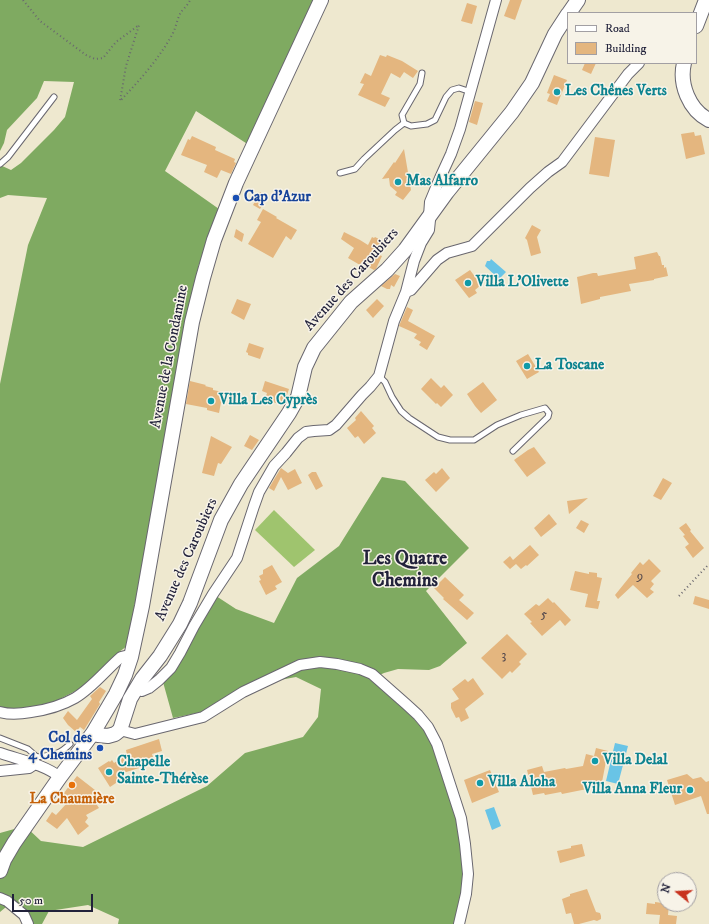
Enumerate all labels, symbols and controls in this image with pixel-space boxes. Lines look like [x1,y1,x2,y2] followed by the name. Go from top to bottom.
[567,12,697,64] legend
[605,21,630,36] text: Road
[605,41,646,56] text: Building
[565,83,667,101] place label: Les Chênes Verts
[552,87,562,97] marker: Les Chênes Verts
[406,173,478,191] place label: Mas Alfarro
[393,177,403,187] marker: Mas Alfarro
[244,189,311,207] place label: Cap d’Azur
[231,193,241,203] marker: Cap d’Azur
[301,225,403,335] street label: Avenue des Caroubiers
[476,274,569,292] place label: Villa L'Olivette
[463,278,473,288] marker: Villa L'Olivette
[147,284,193,430] street label: Avenue de la Condamine
[535,357,604,375] place label: La Toscane
[522,361,532,371] marker: La Toscane
[219,392,317,410] place label: Villa Les Cyprès
[206,396,216,406] marker: Villa Les Cyprès
[152,496,222,624] street label: Avenue des Caroubiers
[363,549,447,593] district label: Les Quatre Chemins
[637,569,643,585] house number: 9
[541,607,547,623] house number: 5
[502,648,506,664] house number: 3
[28,730,92,765] place label: Col des 4 Chemins
[95,743,105,753] marker: Col des 4 Chemins
[603,752,668,770] place label: Villa Delal
[117,754,208,789] place label: Chapelle Sainte-Thérèse
[590,756,600,766] marker: Villa Delal
[104,767,114,777] marker: Chapelle Sainte-Thérèse
[488,774,555,792] place label: Villa Aloha
[475,778,485,788] marker: Villa Aloha
[67,780,77,790] marker: La Chaumière
[583,781,682,799] place label: Villa Anna Fleur
[685,785,695,795] marker: Villa Anna Fleur
[30,791,114,809] place label: La Chaumière
[657,872,697,912] north arrow
[658,882,675,895] text: N
[14,886,95,912] scale bar
[19,893,43,908] text: 50 m

